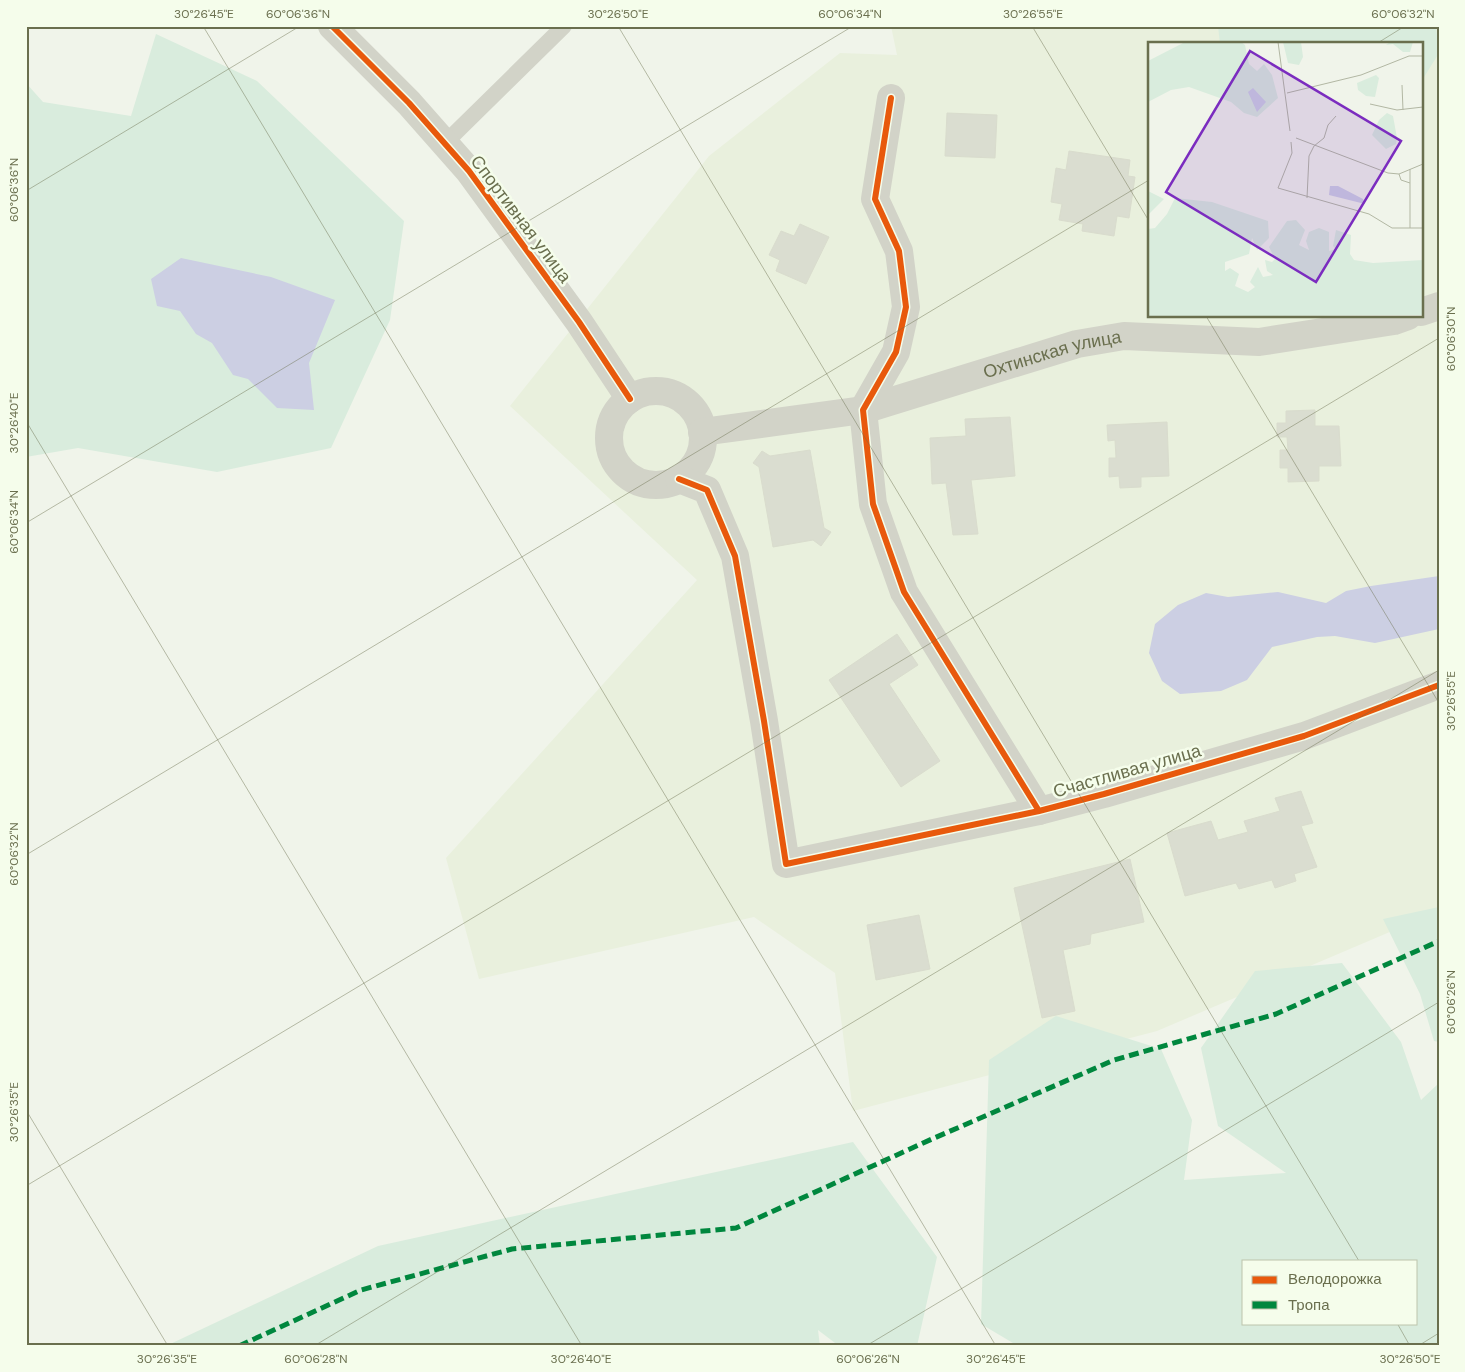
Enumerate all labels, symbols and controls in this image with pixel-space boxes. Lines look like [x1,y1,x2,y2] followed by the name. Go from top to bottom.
[174,6,234,22] text: 30°26'45"E
[266,6,330,22] text: 60°06'36"N
[587,6,649,22] text: 30°26'50"E
[818,6,882,22] text: 60°06'34"N
[1003,6,1063,22] text: 30°26'55"E
[1371,6,1435,22] text: 60°06'32"N
[1148,42,1422,318] inset map
[465,150,578,289] street label: Спортивная улица
[6,158,22,222] text: 60°06'36"N
[1443,307,1459,371] text: 60°06'30"N
[980,325,1124,384] street label: Охтинская улица
[6,392,22,453] text: 30°26'40"E
[6,490,22,554] text: 60°06'34"N
[1443,671,1459,731] text: 30°26'55"E
[1050,738,1205,804] street label: Счастливая улица
[6,822,22,886] text: 60°06'32"N
[1443,970,1459,1034] text: 60°06'26"N
[6,1082,22,1142] text: 30°26'35"E
[1242,1260,1418,1324] legend
[1288,1269,1382,1289] text: Велодорожка
[1288,1295,1330,1315] text: Тропа
[137,1351,197,1367] text: 30°26'35"E
[284,1351,348,1367] text: 60°06'28"N
[551,1351,612,1367] text: 30°26'40"E
[836,1351,900,1367] text: 60°06'26"N
[966,1351,1026,1367] text: 30°26'45"E
[1379,1351,1441,1367] text: 30°26'50"E

